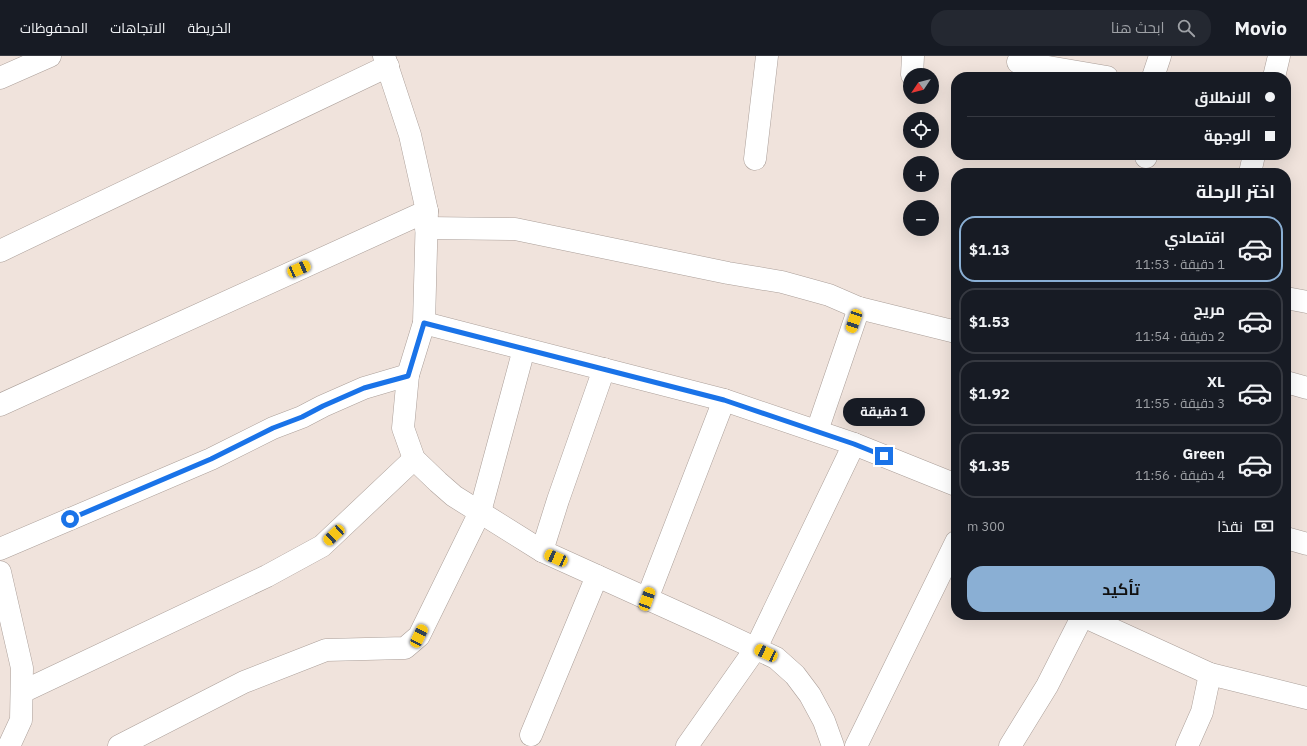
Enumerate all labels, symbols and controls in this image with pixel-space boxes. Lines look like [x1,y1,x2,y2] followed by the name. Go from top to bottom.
[931,10,1211,46] search box
[1235,16,1287,40] text: Movio
[1175,17,1197,39] icon: search
[1111,18,1165,37] text: ابحث هنا
[20,19,88,37] text: المحفوظات
[110,19,166,37] text: الاتجاهات
[188,19,231,37] text: الخريطة
[903,68,939,104] north arrow
[903,68,939,236] map controls
[1195,88,1251,107] text: الانطلاق
[903,112,939,148] button: locate
[1204,126,1251,145] text: الوجهة
[903,156,939,192] button: +
[1196,180,1275,203] text: اختر الرحلة
[903,200,939,236] button: −
[1165,228,1225,247] text: اقتصادي
[1237,231,1273,267] icon: car
[969,240,1010,259] text: $1.13
[1135,256,1225,273] text: 1 دقيقة · 11:53
[286,259,312,279] car
[1193,300,1225,319] text: مريح
[1237,303,1273,339] icon: car
[844,308,864,334] car
[969,312,1010,331] text: $1.53
[1135,328,1225,345] text: 2 دقيقة · 11:54
[1207,372,1225,391] text: XL
[1237,375,1273,411] icon: car
[969,384,1010,403] text: $1.92
[1135,395,1225,412] text: 3 دقيقة · 11:55
[843,398,925,426] callout: 1 دقيقة
[860,403,908,420] text: 1 دقيقة
[1182,444,1225,463] text: Green
[875,447,893,465] route end
[1237,447,1273,483] icon: car
[969,456,1010,475] text: $1.35
[1135,467,1225,484] text: 4 دقيقة · 11:56
[61,510,79,528] route start
[1253,515,1275,537] icon: cash
[1217,517,1243,536] text: نقدًا
[967,518,1005,535] text: 300 m
[321,522,347,548] car
[543,548,569,568] car
[967,566,1275,612] button: تأكيد
[637,586,657,612] car
[408,623,430,649] car
[753,642,779,664] car

